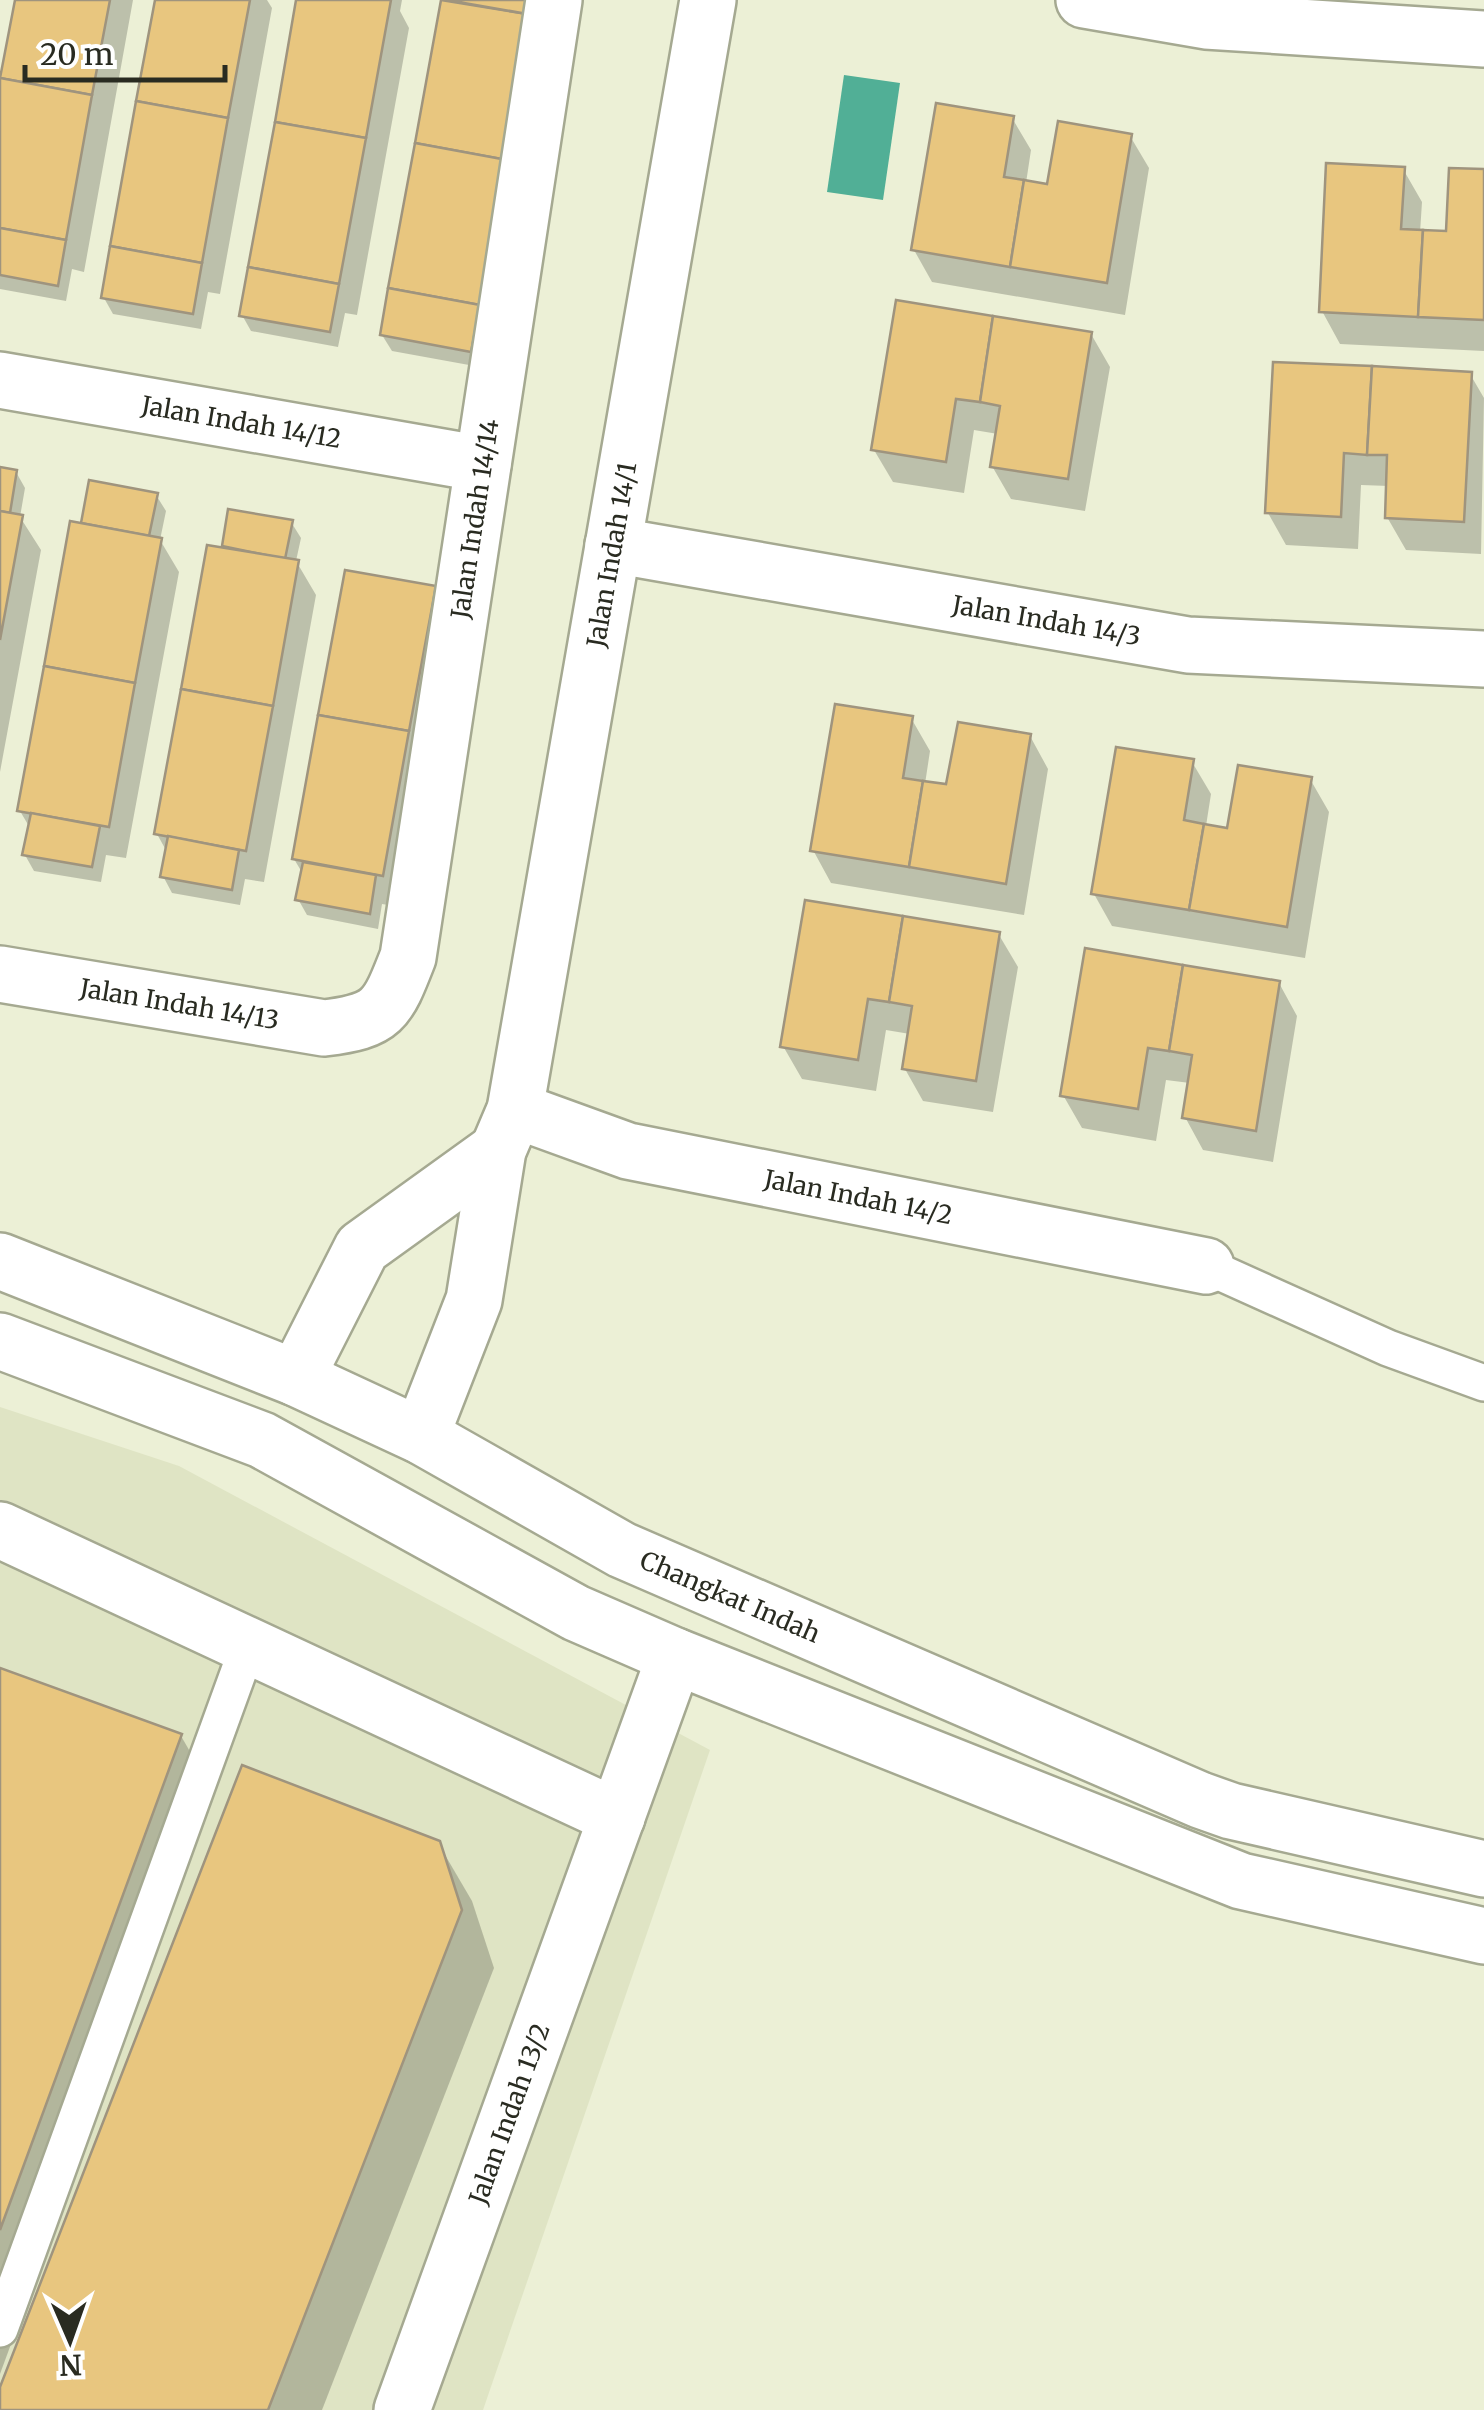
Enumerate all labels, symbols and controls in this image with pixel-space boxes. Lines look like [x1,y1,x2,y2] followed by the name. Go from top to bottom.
[25,20,225,82] scale bar
[40,35,114,73] text: 20 m
[138,389,344,455] street label: Jalan Indah 14/12
[444,417,506,622] street label: Jalan Indah 14/14
[580,460,643,651] street label: Jalan Indah 14/1
[949,588,1143,652] street label: Jalan Indah 14/3
[77,971,281,1036] street label: Jalan Indah 14/13
[760,1162,955,1231] street label: Jalan Indah 14/2
[635,1544,825,1650] street label: Changkat Indah
[461,2019,557,2210] street label: Jalan Indah 13/2
[20,2290,120,2390] north arrow
[59,2347,83,2383] text: N

